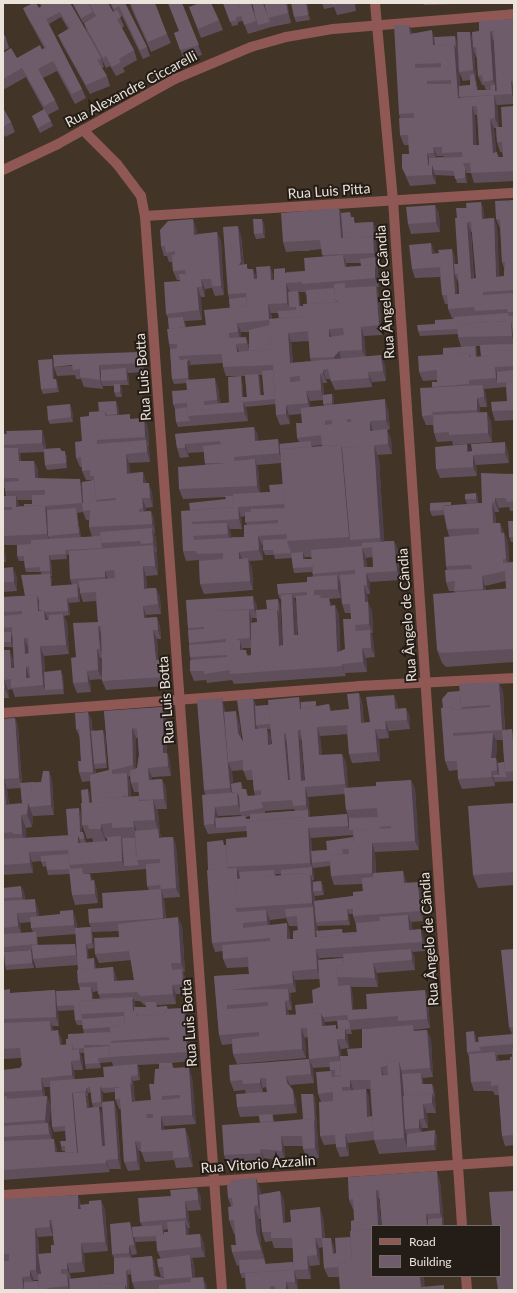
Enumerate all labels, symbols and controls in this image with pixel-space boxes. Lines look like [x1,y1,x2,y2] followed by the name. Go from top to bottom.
[62,47,200,131] street label: Rua Alexandre Ciccarelli
[287,180,371,202] street label: Rua Luis Pitta
[372,224,398,360] street label: Rua Ângelo de Cândia
[132,333,154,421] street label: Rua Luis Botta
[394,547,420,683] street label: Rua Ângelo de Cândia
[155,656,177,744] street label: Rua Luis Botta
[416,871,442,1007] street label: Rua Ângelo de Cândia
[178,979,200,1067] street label: Rua Luis Botta
[199,1152,317,1176] street label: Rua Vitorio Azzalin
[371,1225,501,1277] legend
[409,1234,436,1249] text: Road
[409,1254,452,1269] text: Building

